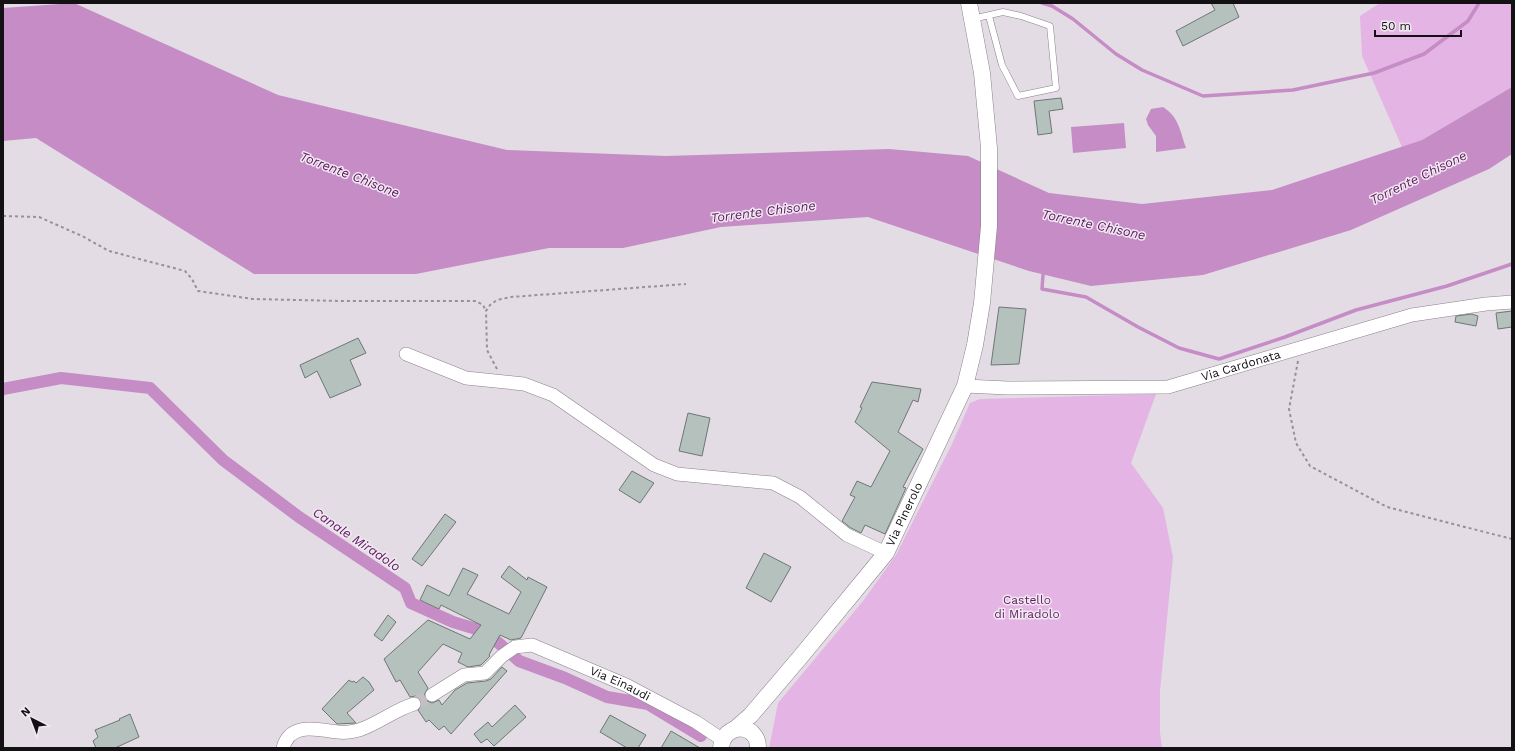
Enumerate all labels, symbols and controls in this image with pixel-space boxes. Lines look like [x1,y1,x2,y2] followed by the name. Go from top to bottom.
[1375,12,1461,38] scale bar
[1381,19,1411,33] text: 50 m
[1367,148,1469,207] water label: Torrente Chisone
[298,149,402,200] water label: Torrente Chisone
[710,198,816,225] water label: Torrente Chisone
[1041,206,1147,243] water label: Torrente Chisone
[1200,347,1282,384] street label: Via Cardonata
[883,480,925,549] street label: Via Pinerolo
[310,505,403,574] water label: Canale Miradolo
[994,593,1060,621] park label: Castello di Miradolo
[588,664,653,704] street label: Via Einaudi
[12,699,52,739] north arrow
[18,704,33,719] text: N

